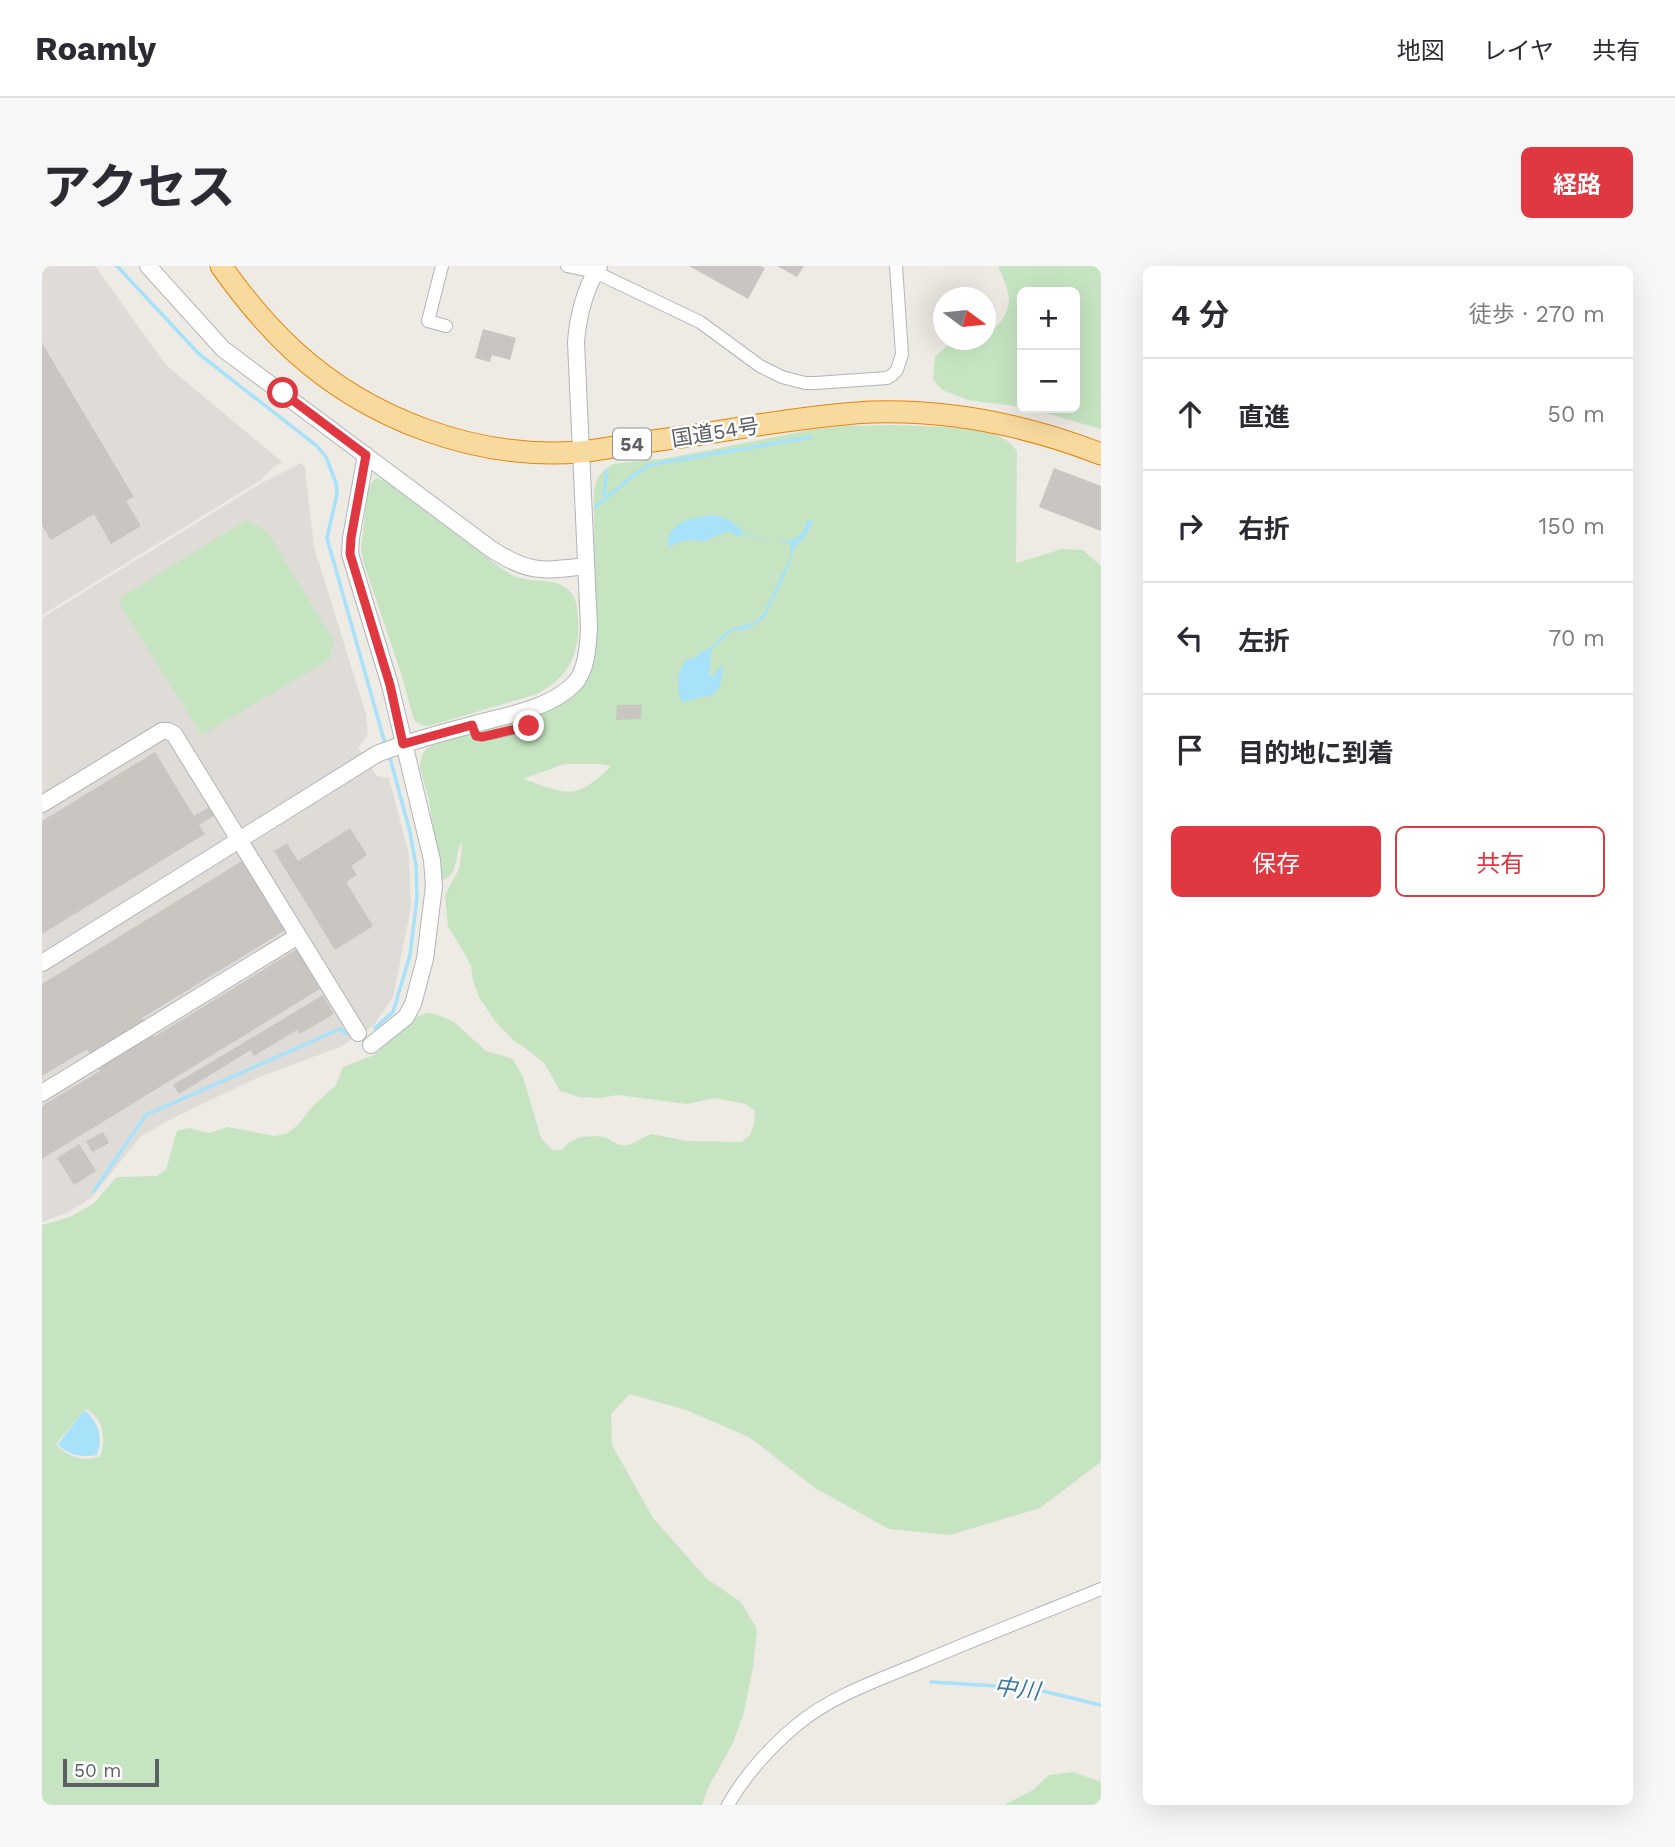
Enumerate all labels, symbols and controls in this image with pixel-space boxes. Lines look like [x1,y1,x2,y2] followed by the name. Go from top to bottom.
[35,29,156,68] text: Roamly
[1397,37,1445,65] text: 地図
[1483,37,1554,65] text: レイヤ
[1592,37,1640,65] text: 共有
[1521,147,1633,218] button: 経路
[42,158,236,216] text: アクセス
[933,287,996,350] north arrow
[1017,287,1080,413] map controls
[1017,287,1080,350] button: +
[1171,297,1229,332] text: 4 分
[1469,301,1605,328] text: 徒歩 · 270 m
[1017,350,1080,413] button: −
[267,377,298,408] route start
[1171,395,1209,433] icon: ahead
[1548,401,1605,428] text: 50 m
[1238,402,1290,432] text: 直進
[670,413,760,451] street label: 国道54号
[613,428,651,460] road number: 54
[1171,507,1209,545] icon: right
[1539,513,1605,540] text: 150 m
[1238,514,1290,544] text: 右折
[1171,619,1209,657] icon: left
[1548,625,1605,652] text: 70 m
[1238,626,1290,656] text: 左折
[513,710,544,741] route end
[1171,731,1209,769] icon: arrive
[1238,738,1394,768] text: 目的地に到着
[1171,826,1381,897] button: 保存
[1395,826,1605,897] button: 共有
[993,1673,1044,1706] water label: 中川
[63,1756,159,1788] scale bar
[74,1759,121,1782] text: 50 m

